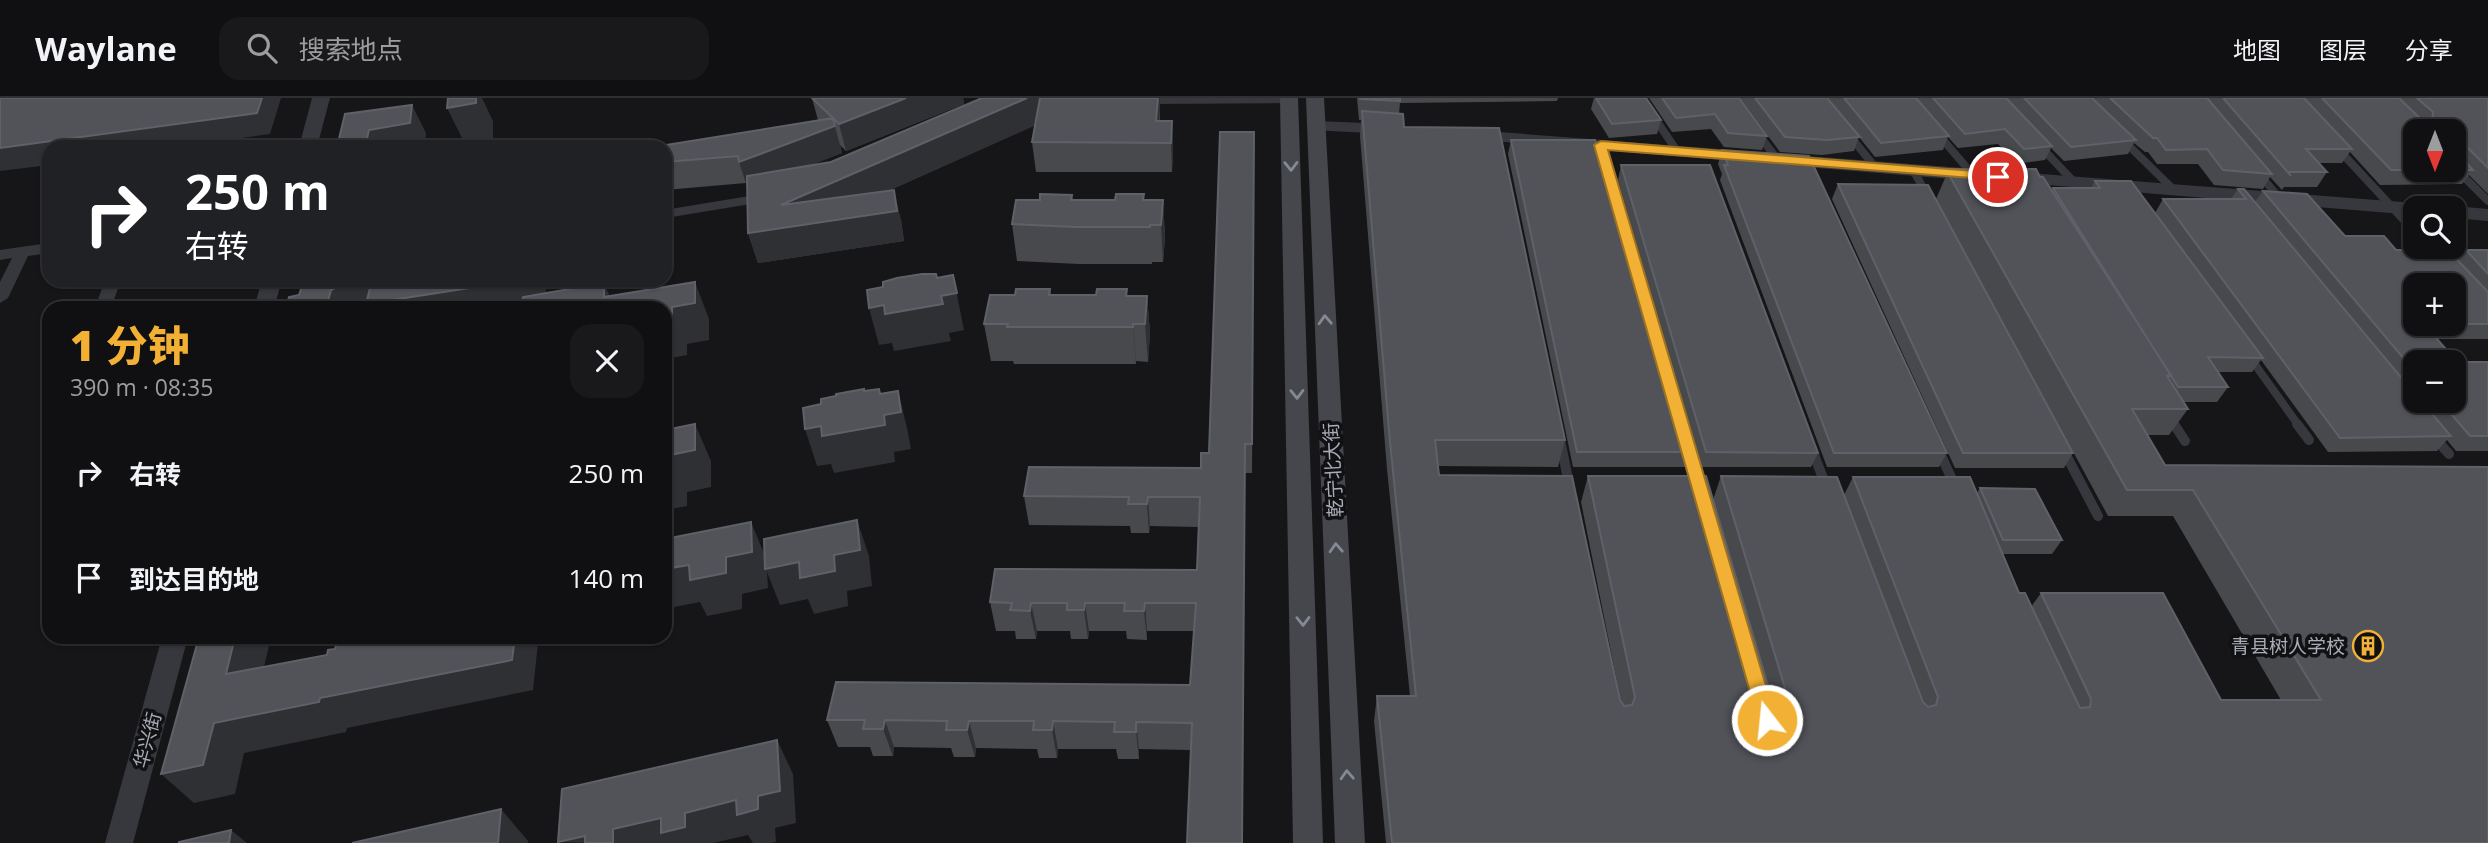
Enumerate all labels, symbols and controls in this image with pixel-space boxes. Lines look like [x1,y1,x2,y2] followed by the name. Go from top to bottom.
[219,17,709,80] search box
[35,26,177,71] text: Waylane
[243,29,281,67] icon: search
[299,31,403,67] text: 搜索地点
[2233,33,2281,66] text: 地图
[2319,33,2367,66] text: 图层
[2405,33,2453,66] text: 分享
[2403,119,2466,182] north arrow
[2403,119,2466,413] map controls
[1968,147,2028,207] pin
[185,158,330,224] text: 250 m
[1979,158,2017,196] icon: arrive
[1284,161,1299,172] one-way arrow
[70,168,161,259] icon: right
[2403,196,2466,259] button: search
[185,224,249,267] text: 右转
[2403,273,2466,336] button: +
[1318,315,1333,326] one-way arrow
[70,316,190,373] text: 1 分钟
[570,324,644,398] button: close
[2403,350,2466,413] button: −
[70,371,213,403] text: 390 m · 08:35
[1289,389,1305,399] one-way arrow
[1318,422,1348,518] street label: 乾宁北大街
[70,454,108,492] icon: right
[569,455,644,491] text: 250 m
[129,456,181,492] text: 右转
[1329,542,1344,553] one-way arrow
[70,559,108,597] icon: arrive
[569,560,644,596] text: 140 m
[129,561,259,597] text: 到达目的地
[1295,616,1310,627] one-way arrow
[2351,629,2385,663] building icon: 青县树人学校
[2231,633,2345,659] place label: 青县树人学校
[1730,683,1804,757] position arrow
[127,709,167,771] street label: 华兴街
[1340,769,1355,780] one-way arrow

